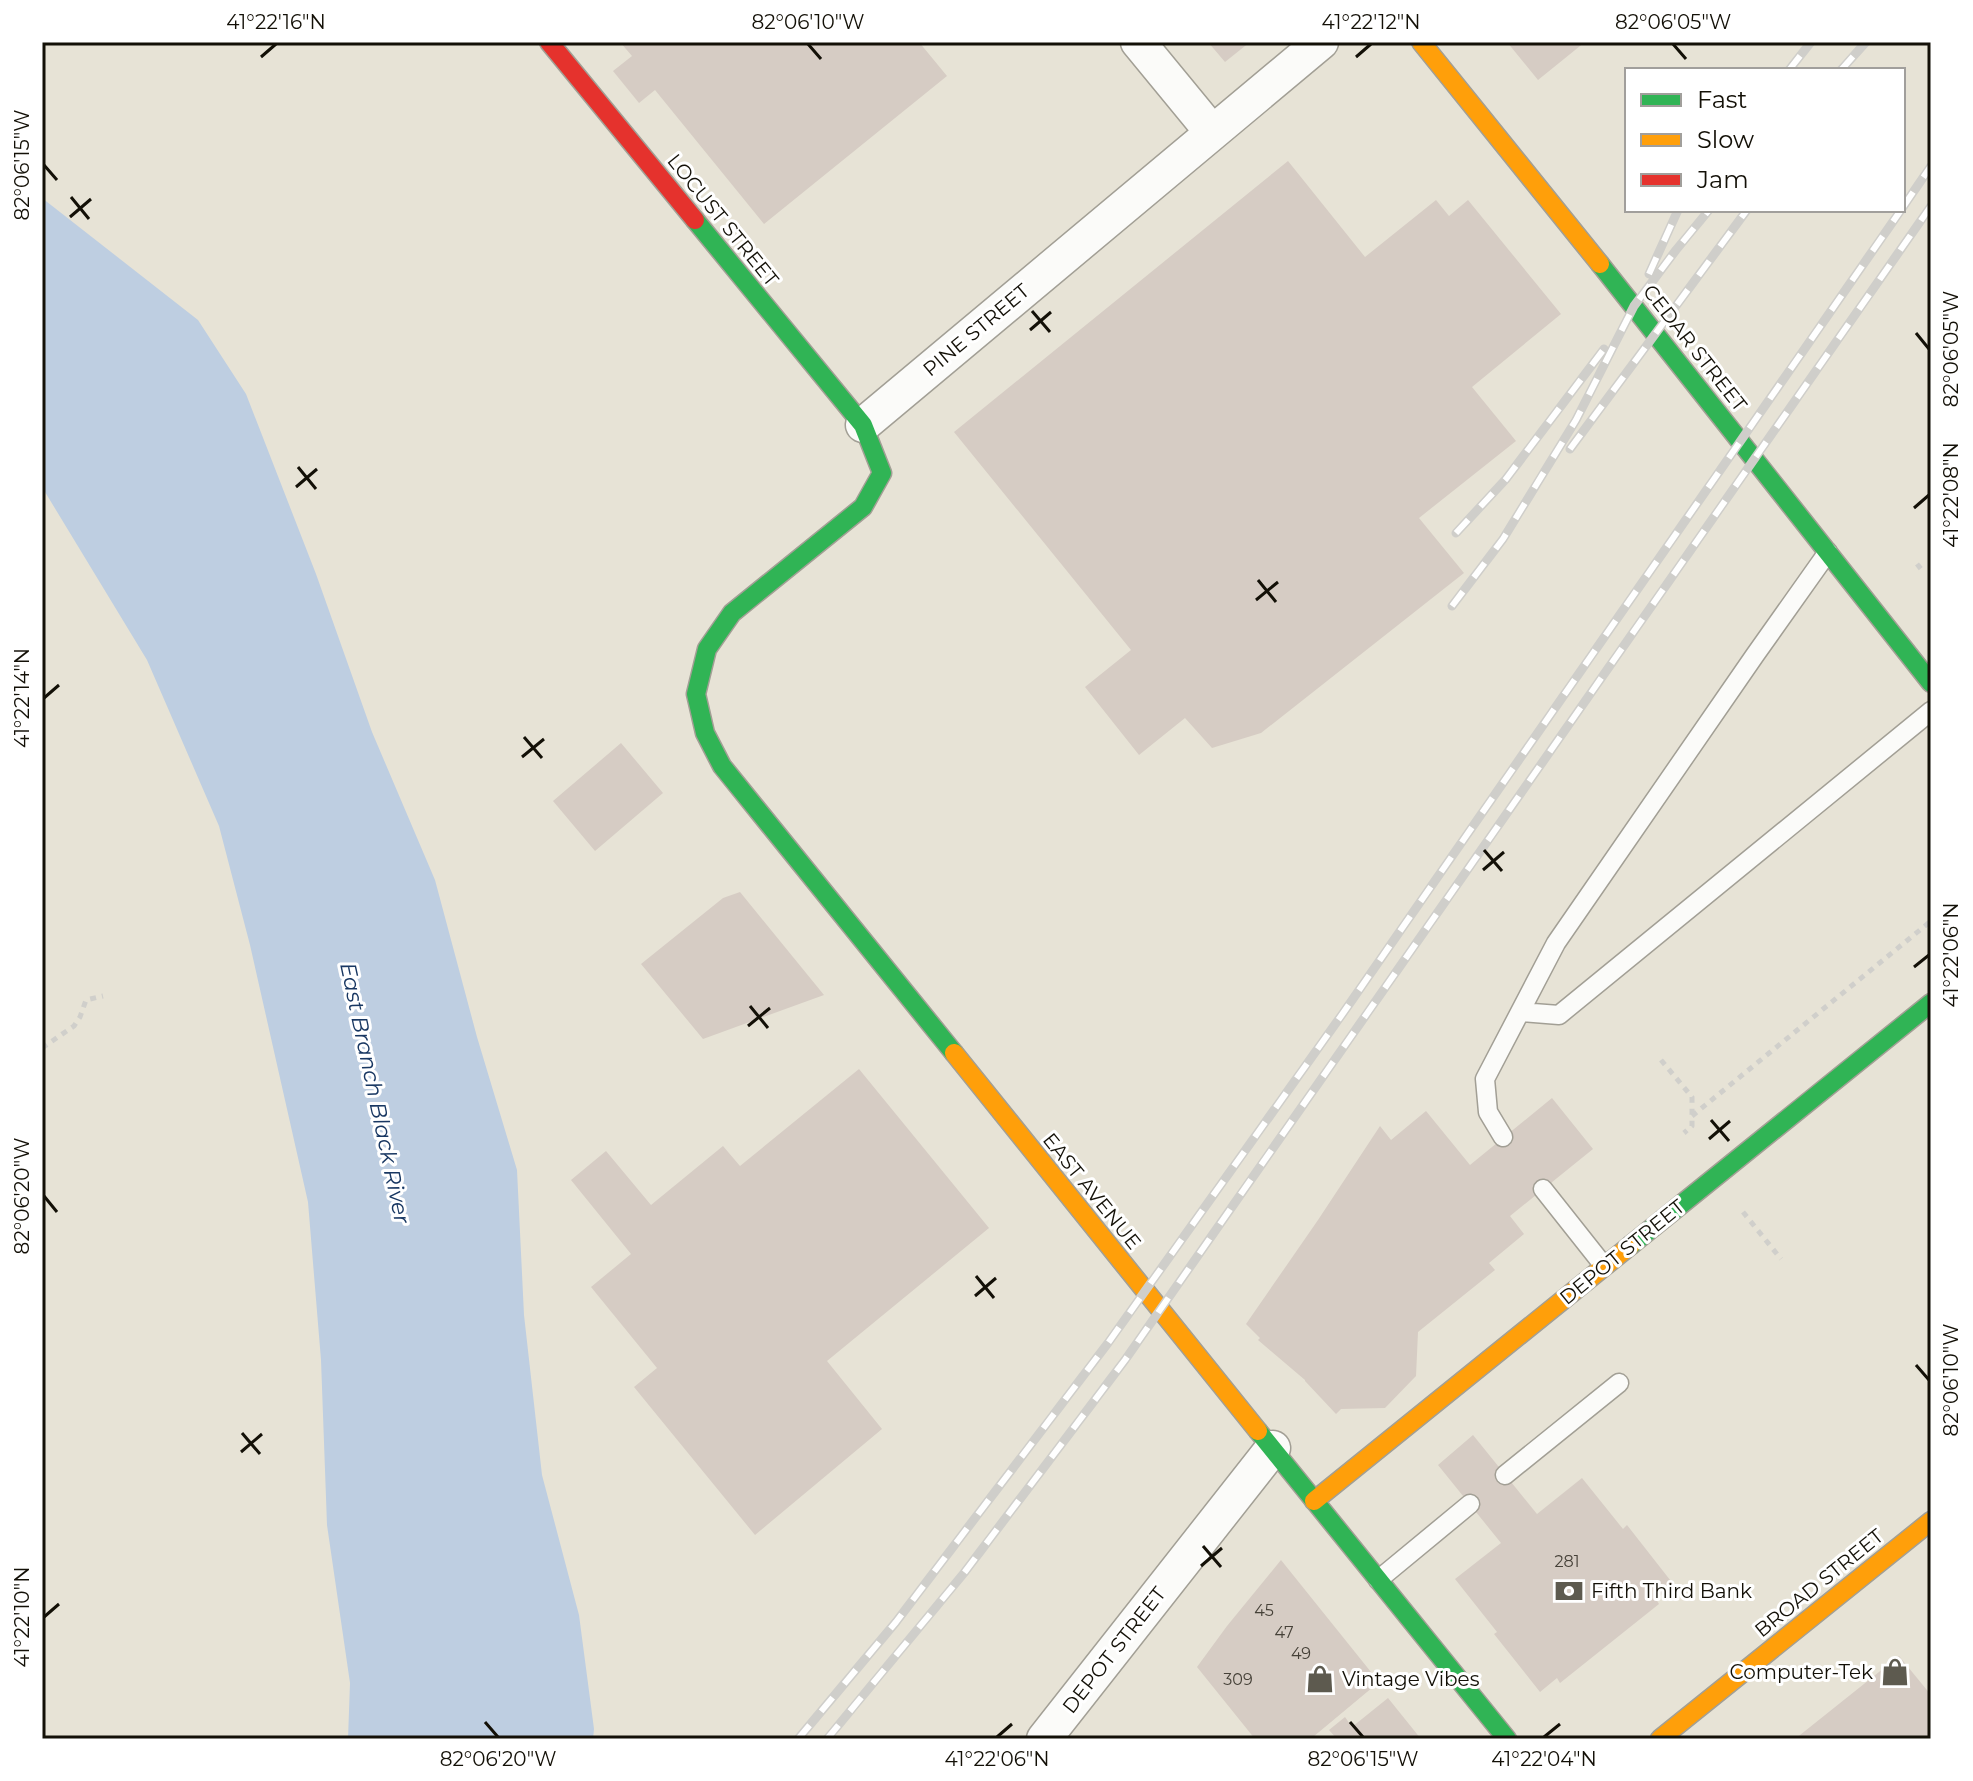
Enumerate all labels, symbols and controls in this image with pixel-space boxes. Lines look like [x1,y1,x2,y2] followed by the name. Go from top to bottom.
[226,10,326,34] text: 41°22'16"N
[751,10,865,34] text: 82°06'10"W
[1322,10,1420,34] text: 41°22'12"N
[1615,10,1731,34] text: 82°06'05"W
[1625,68,1905,212] legend
[1697,85,1748,114] text: Fast
[10,109,34,221] text: 82°06'15"W
[1697,125,1754,154] text: Slow
[662,149,784,291] street label: LOCUST STREET
[1696,165,1749,194] text: Jam
[918,278,1034,381] street label: PINE STREET
[1638,280,1752,417] street label: CEDAR STREET
[1939,291,1963,407] text: 82°06'05"W
[1939,442,1963,548] text: 41°22'08"N
[10,648,34,748] text: 41°22'14"N
[1939,903,1963,1007] text: 41°22'06"N
[334,960,416,1227] water label: East Branch Black River
[1038,1128,1146,1254] street label: EAST AVENUE
[10,1138,34,1254] text: 82°06'20"W
[1555,1194,1690,1310] street label: DEPOT STREET
[1939,1323,1963,1437] text: 82°06'10"W
[1750,1523,1889,1642] street label: BROAD STREET
[1554,1552,1580,1571] house number: 281
[10,1567,34,1667] text: 41°22'10"N
[1554,1576,1584,1606] bank icon: Fifth Third Bank
[1591,1579,1752,1603] place label: Fifth Third Bank
[1057,1582,1171,1718] street label: DEPOT STREET
[1254,1601,1274,1620] house number: 45
[1274,1623,1294,1642] house number: 47
[1291,1644,1311,1663] house number: 49
[1880,1657,1910,1687] shop icon: Computer-Tek
[1729,1660,1873,1684] place label: Computer-Tek
[1305,1664,1335,1694] shop icon: Vintage Vibes
[1342,1667,1480,1691] place label: Vintage Vibes
[1223,1670,1253,1689] house number: 309
[440,1747,556,1771] text: 82°06'20"W
[945,1747,1049,1771] text: 41°22'06"N
[1307,1747,1419,1771] text: 82°06'15"W
[1491,1747,1597,1771] text: 41°22'04"N

